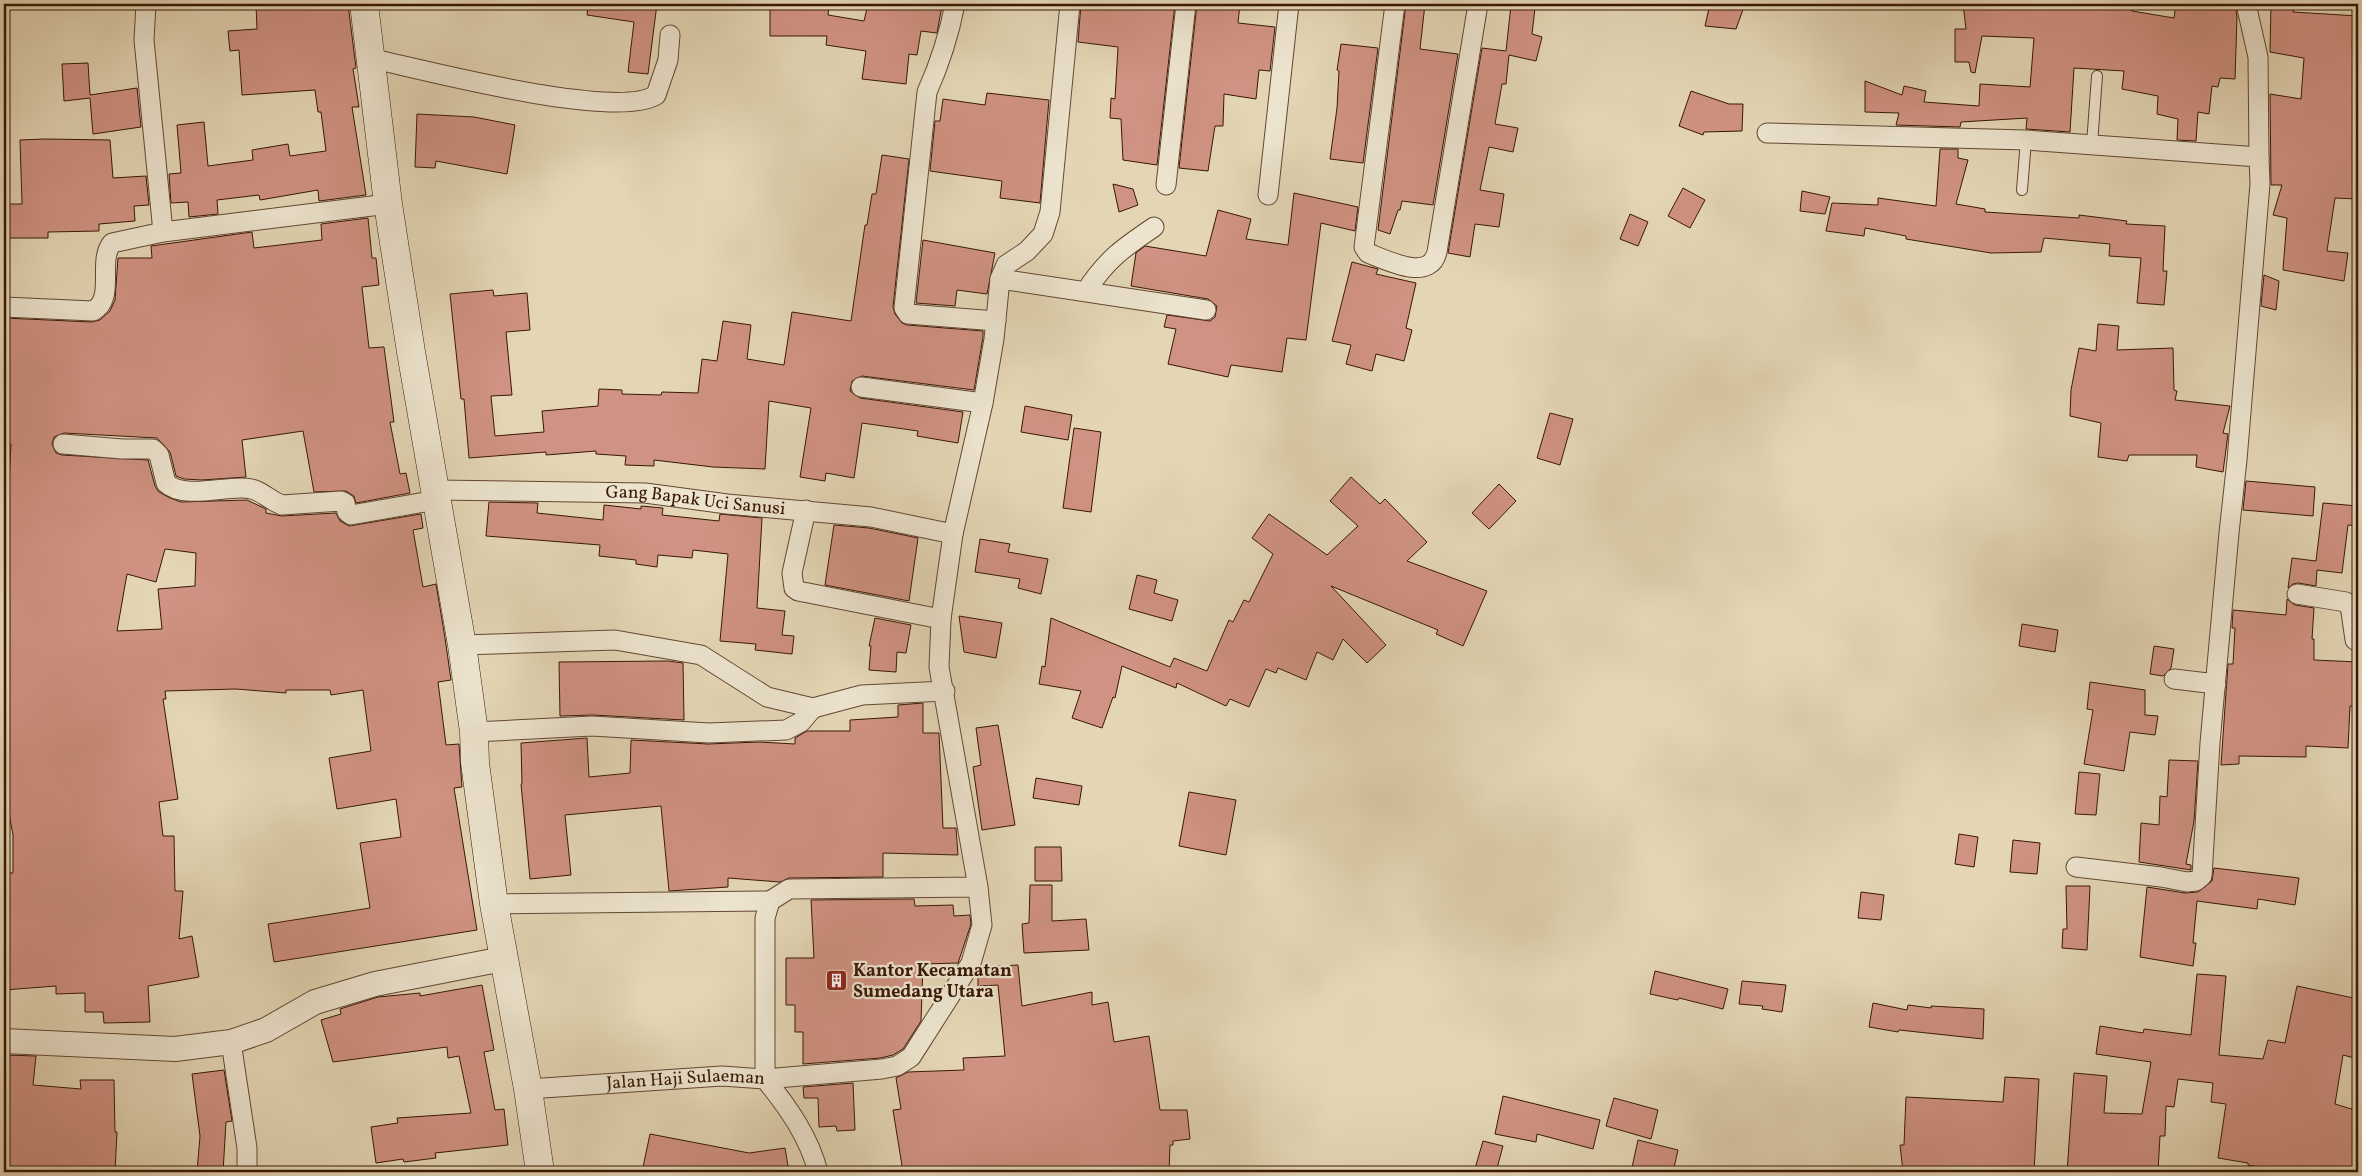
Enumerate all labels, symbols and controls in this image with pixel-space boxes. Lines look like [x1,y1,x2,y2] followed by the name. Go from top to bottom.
[605,480,787,522] street label: Gang Bapak Uci Sanusi
[853,959,1012,1005] place label: Kantor Kecamatan Sumedang Utara
[825,969,849,993] building icon: Kantor Kecamatan Sumedang Utara
[606,1063,766,1096] street label: Jalan Haji Sulaeman

